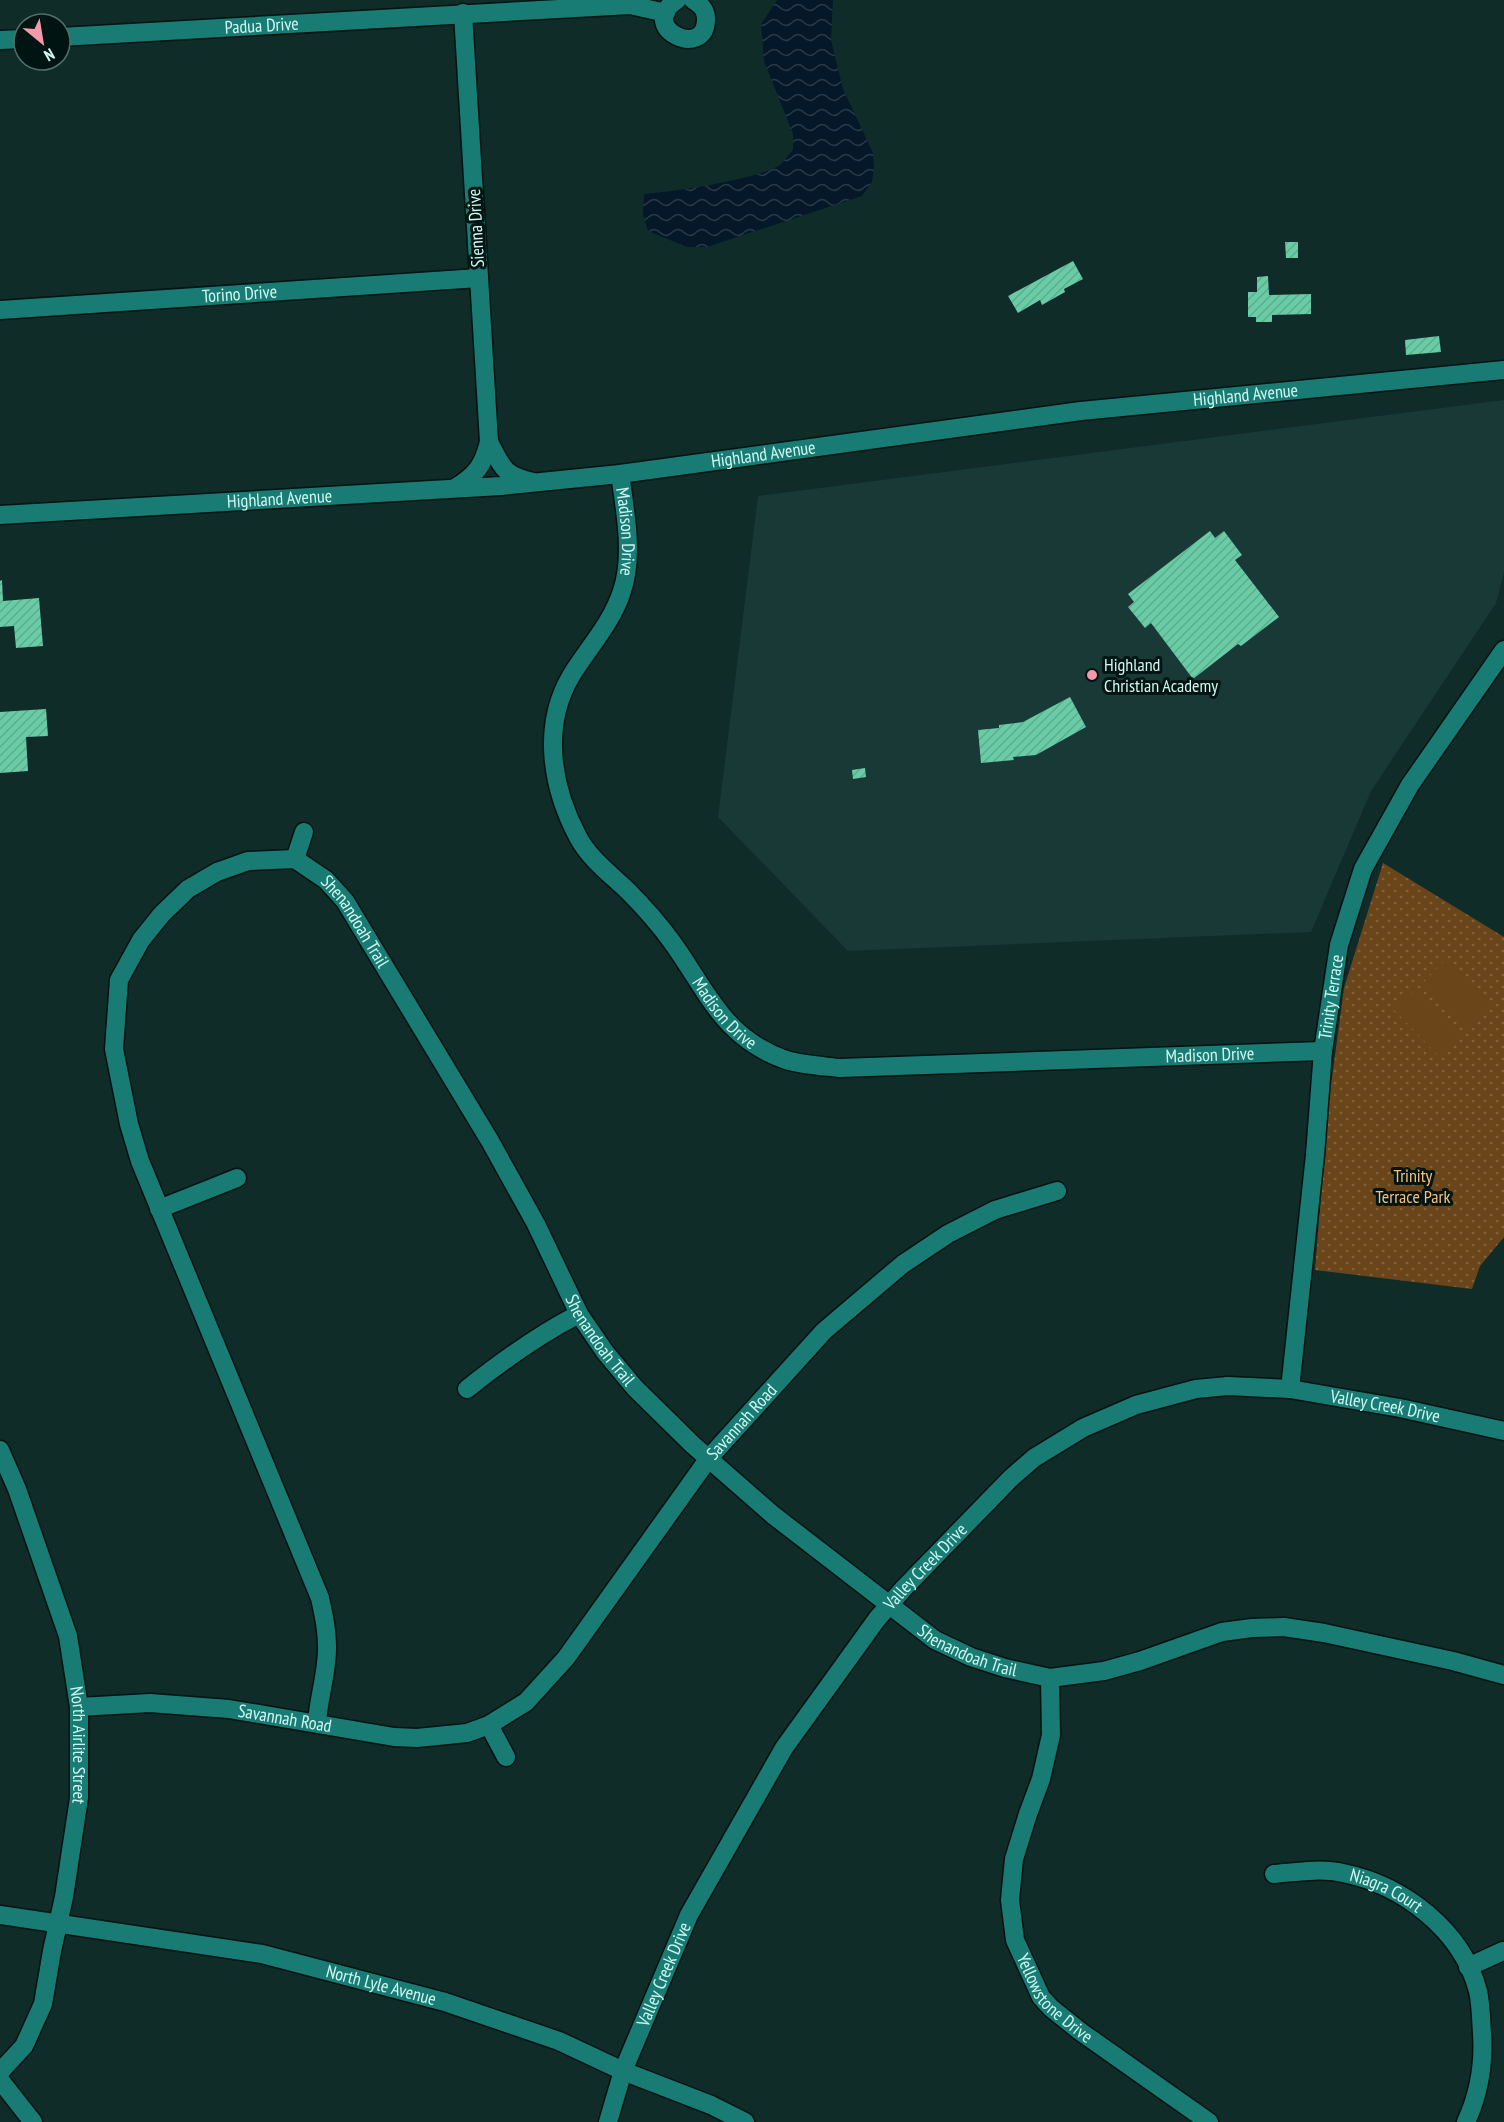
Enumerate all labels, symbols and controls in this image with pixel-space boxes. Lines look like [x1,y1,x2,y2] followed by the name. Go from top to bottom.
[12,12,72,72] north arrow
[224,12,299,39] street label: Padua Drive
[41,44,58,66] text: N
[462,188,489,268] street label: Sienna Drive
[201,280,278,307] street label: Torino Drive
[1192,378,1299,411] street label: Highland Avenue
[709,435,817,472] street label: Highland Avenue
[226,484,333,513] street label: Highland Avenue
[611,486,640,578] street label: Madison Drive
[1104,653,1218,697] place label: Highland Christian Academy
[1085,668,1099,682] marker: Highland Christian Academy
[316,870,395,972] street label: Shenandoah Trail
[1313,953,1348,1041] street label: Trinity Terrace
[687,973,761,1054] street label: Madison Drive
[1165,1041,1255,1068] street label: Madison Drive
[1376,1164,1450,1208] park label: Trinity Terrace Park
[560,1291,641,1391] street label: Shenandoah Trail
[701,1379,782,1464] street label: Savannah Road
[1328,1384,1442,1428] street label: Valley Creek Drive
[878,1518,972,1615] street label: Valley Creek Drive
[913,1619,1020,1682] street label: Shenandoah Trail
[65,1684,91,1806] street label: North Airlite Street
[236,1699,334,1737] street label: Savannah Road
[1348,1863,1428,1917] street label: Niagra Court
[631,1919,696,2031] street label: Valley Creek Drive
[1012,1950,1098,2048] street label: Yellowstone Drive
[324,1959,439,2010] street label: North Lyle Avenue

